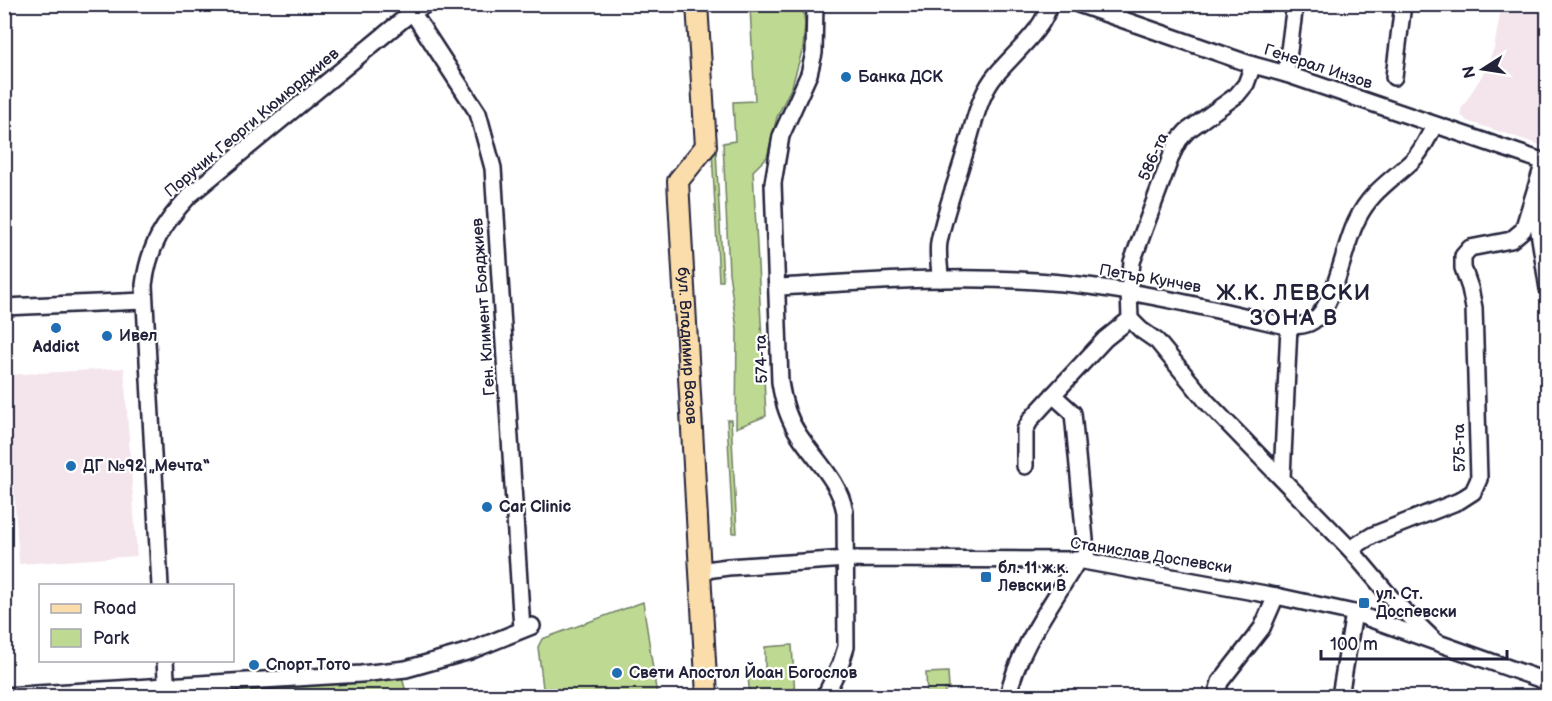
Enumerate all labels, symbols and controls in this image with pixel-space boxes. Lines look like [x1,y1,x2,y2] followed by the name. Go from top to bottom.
[1453,39,1513,99] north arrow
[1261,41,1375,94] street label: Генерал Инзов
[161,44,344,202] street label: Поручик Георги Кюмюрджиев
[1459,64,1480,80] text: N
[858,68,943,87] place label: Банка ДСК
[839,70,853,84] marker: Банка ДСК
[1135,129,1173,184] street label: 586-та
[468,217,500,397] street label: Ген. Климент Бояджиев
[1098,261,1203,297] street label: Петър Кунчев
[673,267,701,425] street label: бул. Владимир Вазов
[1216,280,1372,332] district label: Ж.К. ЛЕВСКИ ЗОНА В
[49,321,63,335] marker: Addict
[119,327,158,346] place label: Ивел
[100,329,114,343] marker: Ивел
[752,334,772,384] street label: 574-та
[32,338,80,357] place label: Addict
[1450,423,1470,472] street label: 575-та
[83,457,210,476] place label: ДГ №92 „Мечта“
[64,459,78,473] marker: ДГ №92 „Мечта“
[499,498,571,517] place label: Car Clinic
[480,500,494,514] marker: Car Clinic
[1069,534,1233,578] street label: Станислав Доспевски
[997,559,1069,596] place label: бл. 11 ж.к. Левски В
[979,570,993,584] marker: бл. 11 ж.к. Левски В
[39,584,234,662] legend
[1376,585,1457,622] place label: ул. Ст. Доспевски
[1357,596,1371,610] marker: ул. Ст. Доспевски
[93,598,137,619] text: Road
[1321,623,1507,661] scale bar
[93,628,129,649] text: Park
[1330,634,1378,655] text: 100 m
[266,656,351,675] place label: Спорт Тото
[247,658,261,672] marker: Спорт Тото
[629,661,858,683] place label: Свети Апостол Йоан Богослов
[610,666,624,680] marker: Свети Апостол Йоан Богослов

